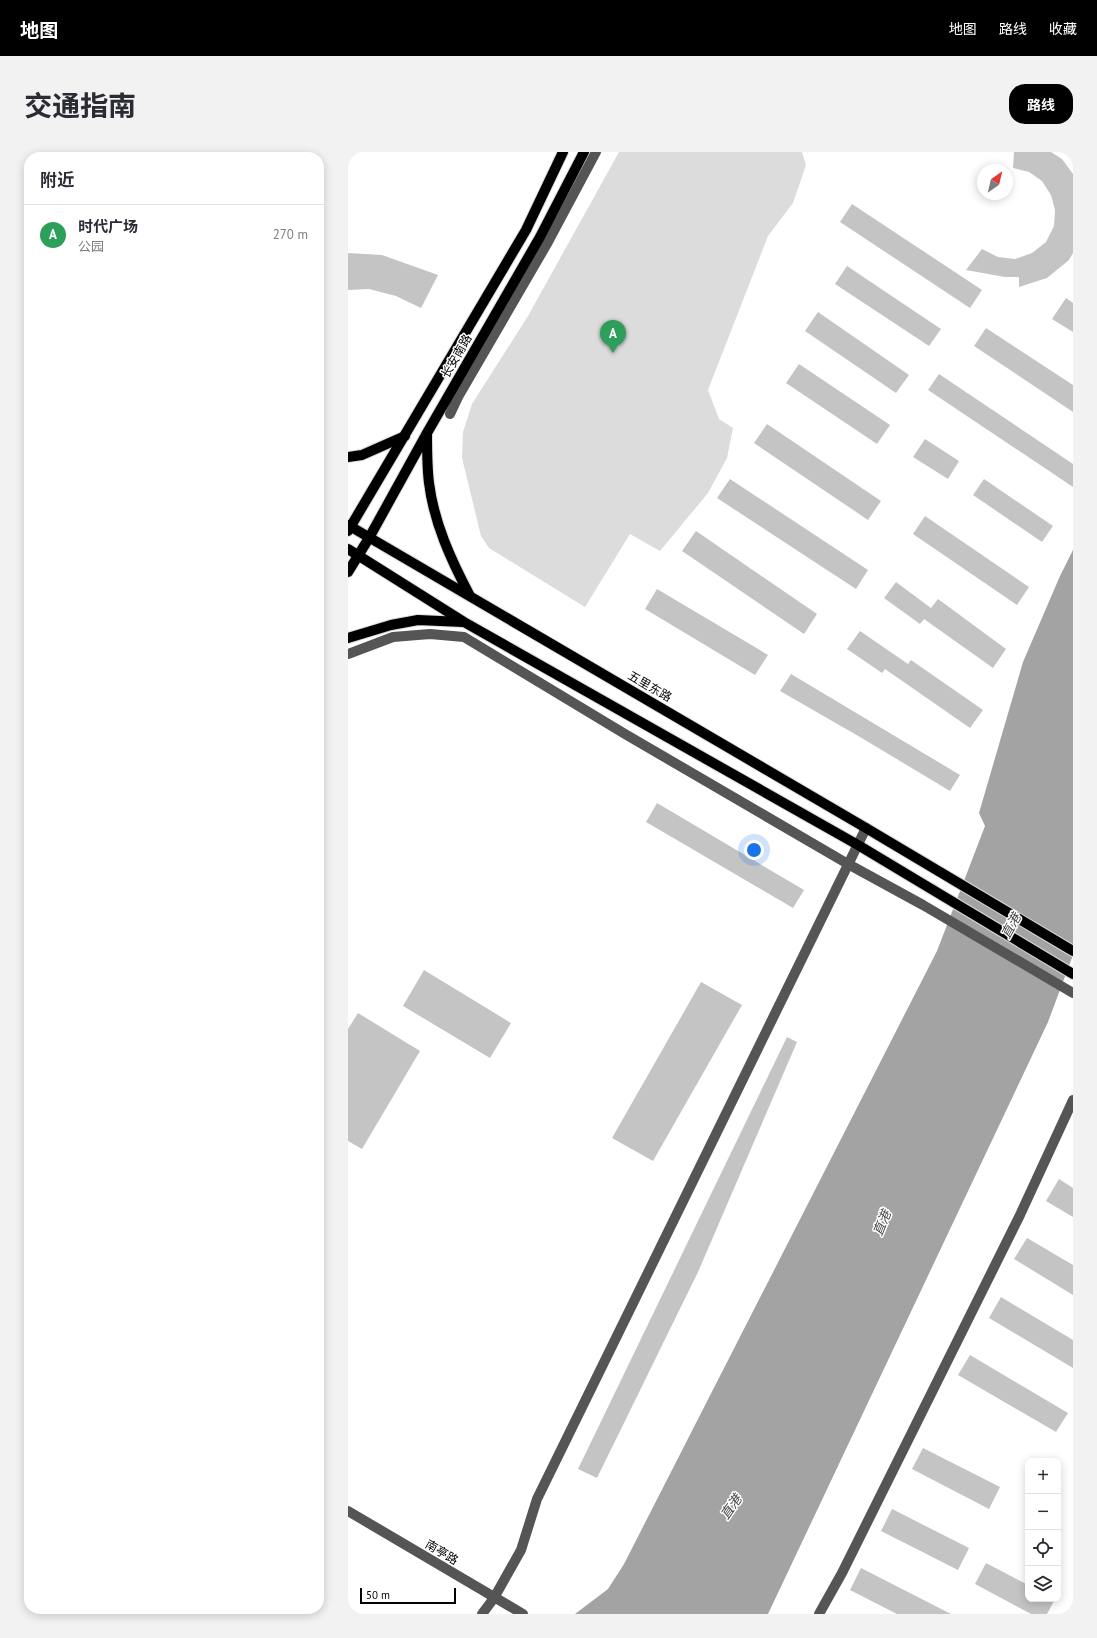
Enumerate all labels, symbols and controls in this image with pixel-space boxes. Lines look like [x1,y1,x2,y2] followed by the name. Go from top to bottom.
[20,18,58,42] text: 地图
[949,20,977,38] text: 地图
[999,20,1027,38] text: 路线
[1049,20,1077,38] text: 收藏
[1009,84,1073,124] button: 路线
[24,87,136,124] text: 交通指南
[977,164,1013,200] north arrow
[40,169,74,191] text: 附近
[78,217,138,236] text: 时代广场
[49,226,57,243] text: A
[273,226,308,243] text: 270 m
[78,238,104,255] text: 公园
[600,320,626,353] pin: A
[438,331,474,381] street label: 长安南路
[625,668,675,704] street label: 五里东路
[744,840,764,860] your location
[997,909,1026,941] water label: 直港
[869,1206,895,1238] water label: 直港
[1025,1458,1061,1602] map controls
[1025,1458,1061,1494] button: +
[717,1490,747,1523] water label: 直港
[1025,1494,1061,1530] button: −
[1025,1530,1061,1566] button: locate
[423,1536,461,1568] street label: 南亭路
[1025,1566,1061,1602] button: layers
[360,1586,456,1605] scale bar
[366,1588,390,1602] text: 50 m

